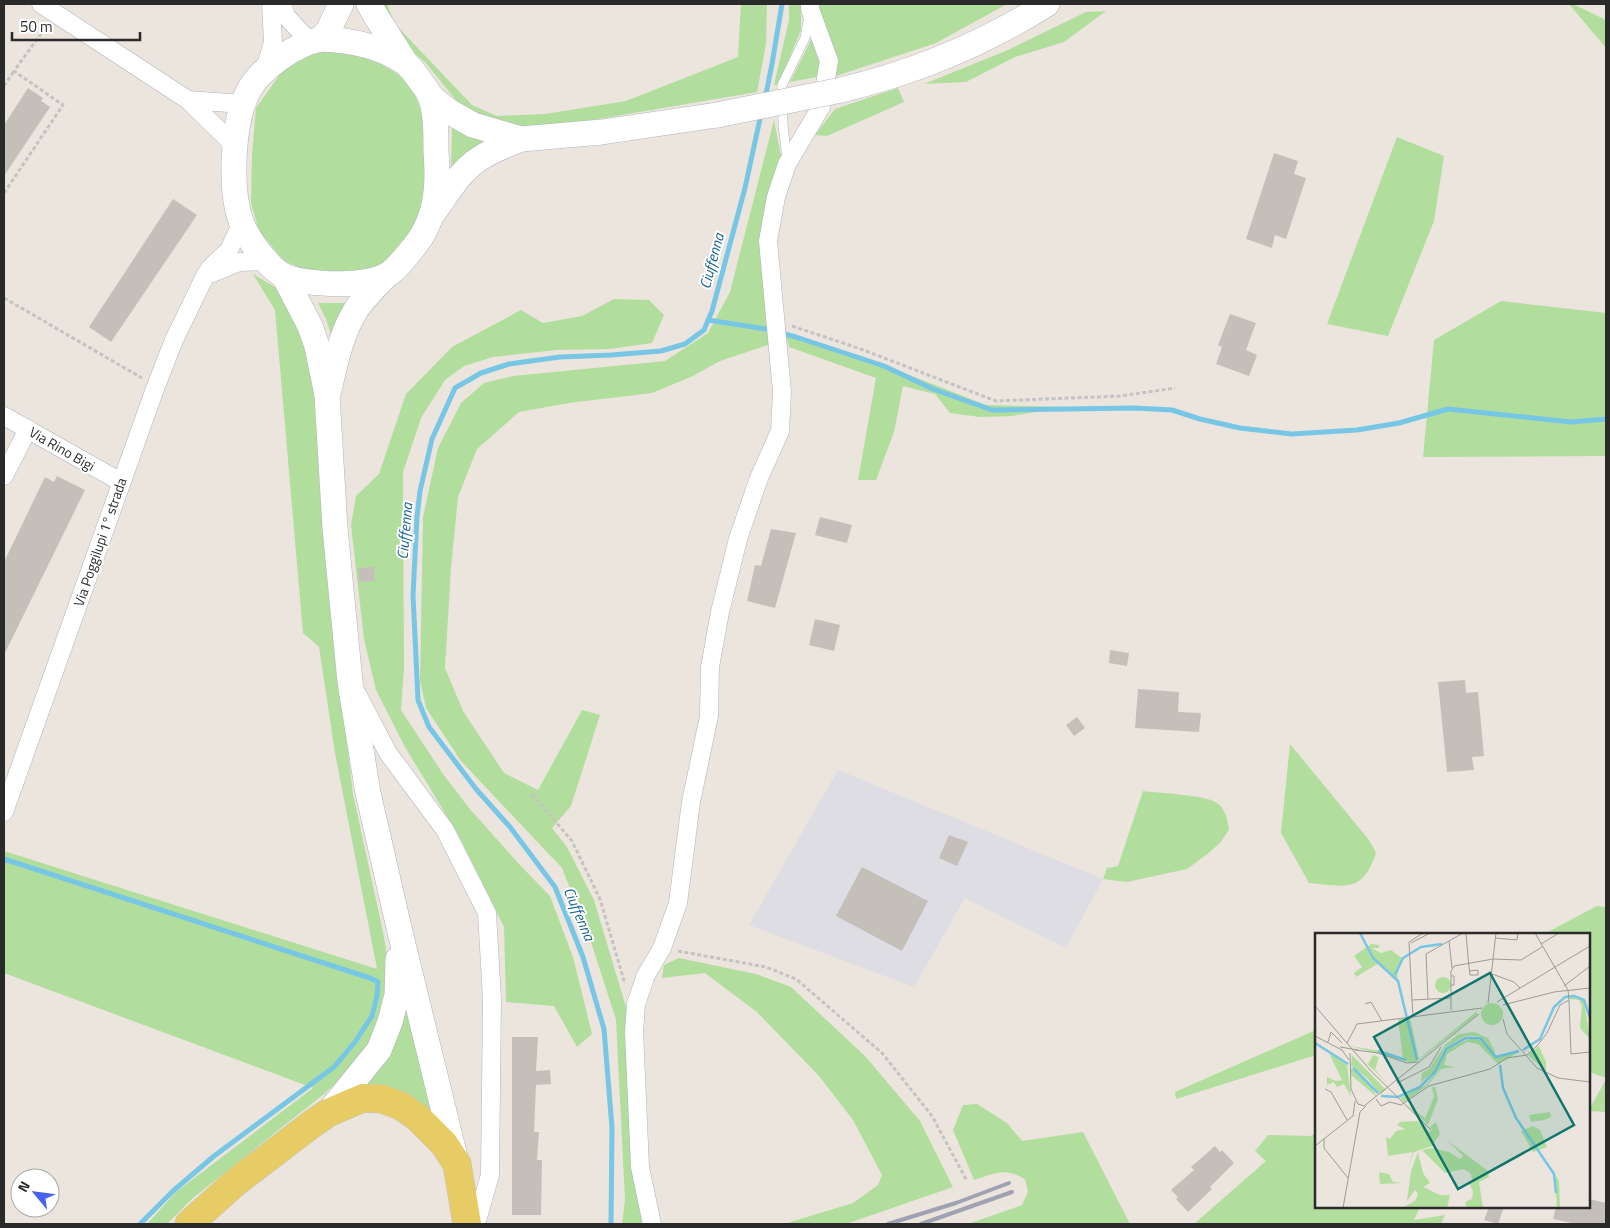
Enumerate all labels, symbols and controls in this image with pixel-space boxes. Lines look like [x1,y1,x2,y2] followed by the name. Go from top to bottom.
[12,10,140,42] scale bar
[20,15,53,38] text: 50 m
[693,229,730,291] water label: Ciuffenna
[25,421,99,476] street label: Via Rino Bigi
[68,475,131,609] street label: Via Poggilupi 1° strada
[391,500,419,560] water label: Ciuffenna
[558,883,602,946] water label: Ciuffenna
[1315,933,1590,1208] inset map
[10,1168,60,1218] north arrow
[12,1177,35,1196] text: N

